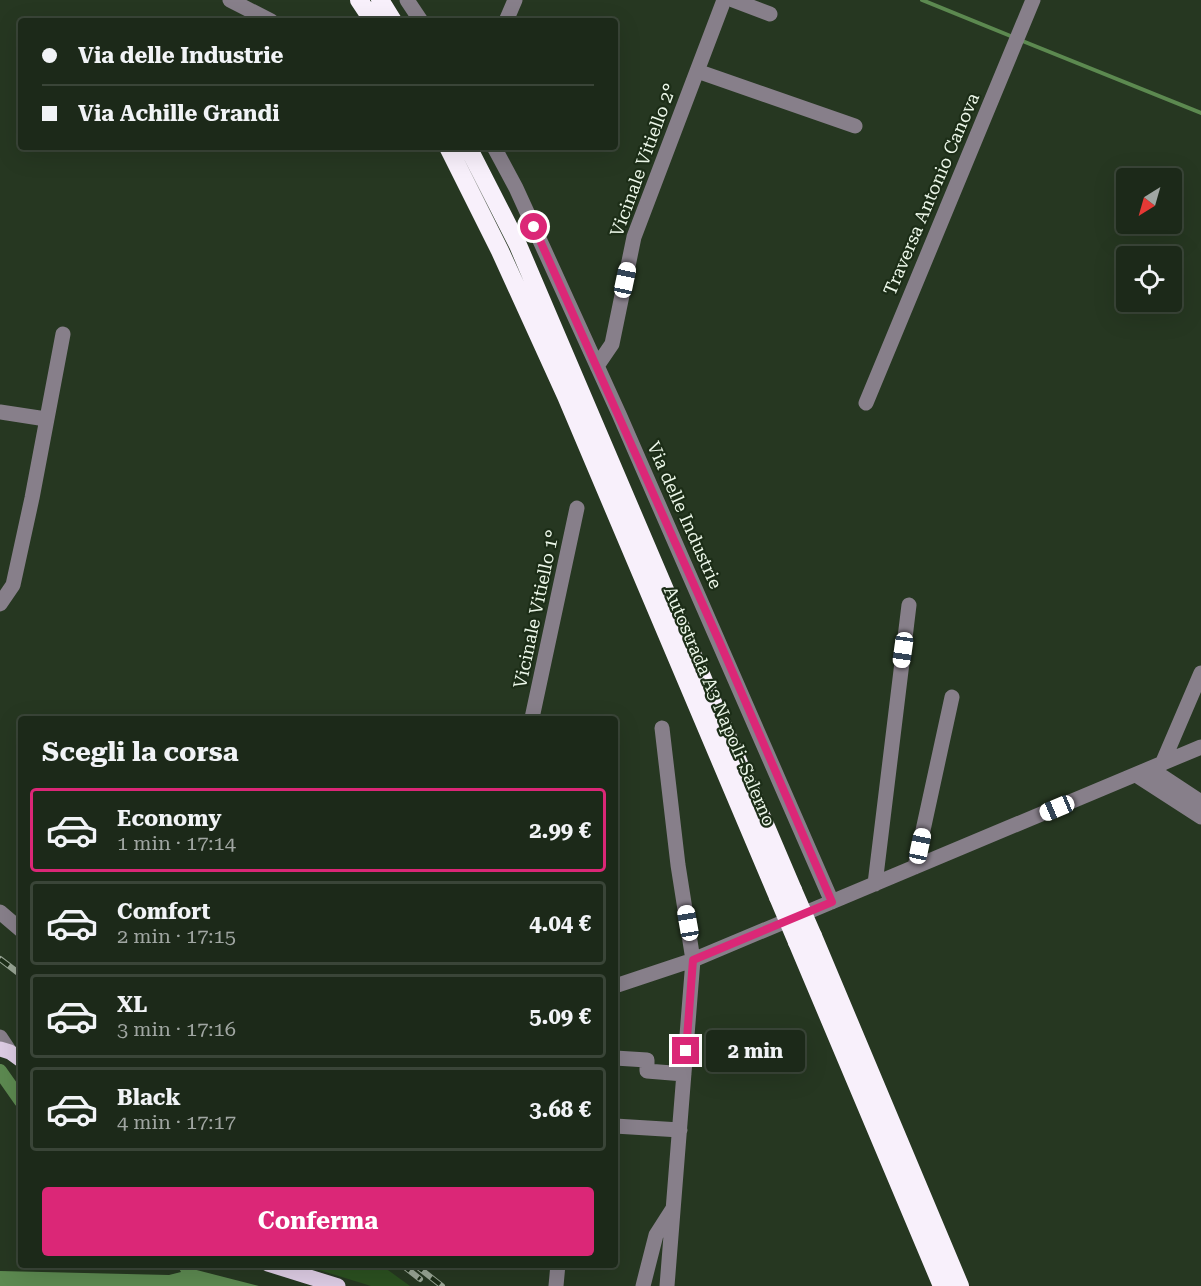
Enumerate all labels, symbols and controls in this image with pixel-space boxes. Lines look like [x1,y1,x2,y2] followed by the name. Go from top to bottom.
[78,43,283,68] text: Via delle Industrie
[606,81,680,239] street label: Vicinale Vitiello 2°
[879,89,983,298] street label: Traversa Antonio Canova
[78,101,280,126] text: Via Achille Grandi
[1116,168,1182,234] north arrow
[1116,168,1182,312] map controls
[520,213,547,240] route start
[1116,246,1182,312] button: locate
[612,261,638,299] car
[643,438,727,592] street label: Via delle Industrie
[509,528,563,690] street label: Vicinale Vitiello 1°
[660,583,780,829] street label: Autostrada A3 Napoli-Salerno
[892,631,914,669] car
[42,736,239,768] text: Scegli la corsa
[1037,793,1077,823] car
[45,803,99,857] icon: car
[117,806,221,831] text: Economy
[529,818,591,843] text: 2.99 €
[907,827,933,865] car
[117,831,236,855] text: 1 min · 17:14
[45,896,99,950] icon: car
[117,899,210,924] text: Comfort
[676,904,700,942] car
[529,911,591,936] text: 4.04 €
[117,924,236,948] text: 2 min · 17:15
[45,989,99,1043] icon: car
[117,992,147,1017] text: XL
[529,1004,591,1029] text: 5.09 €
[117,1017,236,1041] text: 3 min · 17:16
[707,1030,806,1072] callout: 2 min
[672,1037,699,1064] route end
[728,1039,783,1063] text: 2 min
[45,1082,99,1136] icon: car
[117,1085,181,1110] text: Black
[529,1097,591,1122] text: 3.68 €
[117,1110,236,1134] text: 4 min · 17:17
[42,1187,594,1256] button: Conferma

